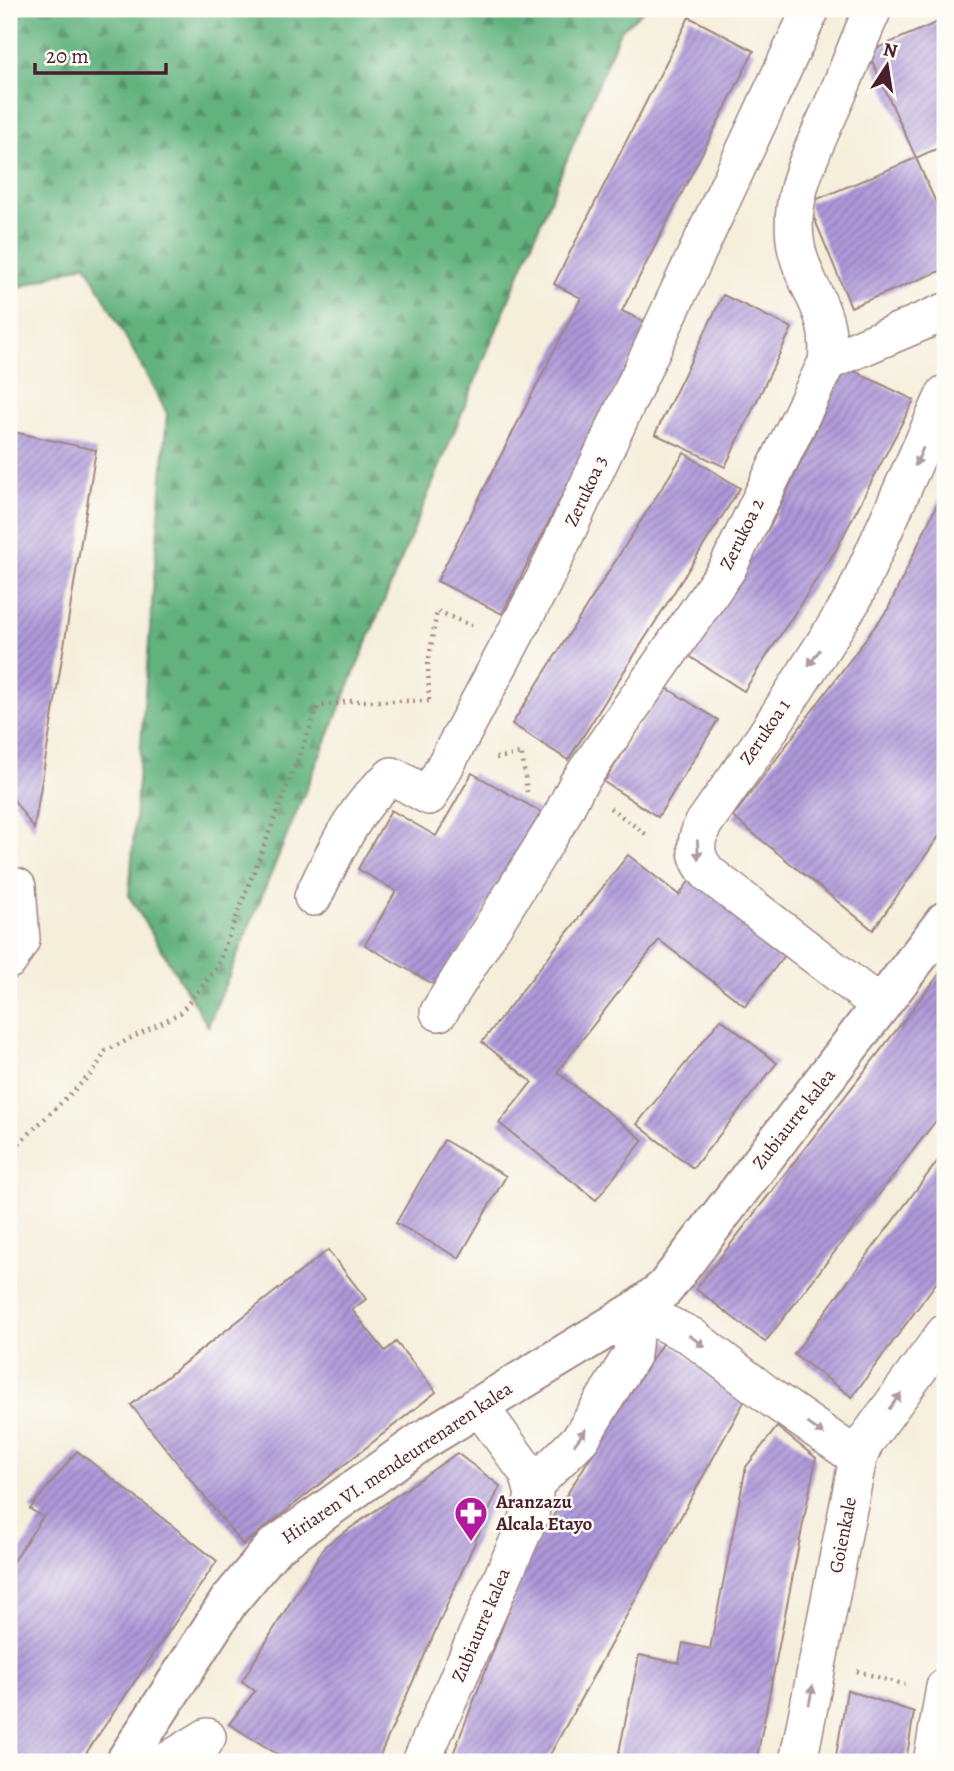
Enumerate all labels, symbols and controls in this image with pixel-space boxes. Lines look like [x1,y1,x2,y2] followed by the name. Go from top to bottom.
[35,32,166,76] scale bar
[852,32,922,102] north arrow
[881,36,900,65] text: N
[46,42,89,70] text: 20 m
[913,446,924,467] one-way arrow
[558,451,614,531] street label: Zerukoa 3
[714,494,770,574] street label: Zerukoa 2
[807,649,821,667] one-way arrow
[733,694,797,770] street label: Zerukoa 1
[693,839,704,861] one-way arrow
[746,1063,842,1175] street label: Zubiaurre kalea
[688,1334,706,1348] one-way arrow
[276,1376,518,1550] street label: Hiriaren VI. mendeurrenaren kalea
[887,1392,901,1410] one-way arrow
[806,1422,825,1435] one-way arrow
[573,1428,587,1446] one-way arrow
[495,1489,592,1537] place label: Aranzazu Alcala Etayo
[452,1494,490,1543] pharmacy icon: Aranzazu Alcala Etayo
[823,1495,863,1575] street label: Goienkale
[445,1564,517,1686] street label: Zubiaurre kalea
[806,1684,817,1706] one-way arrow

